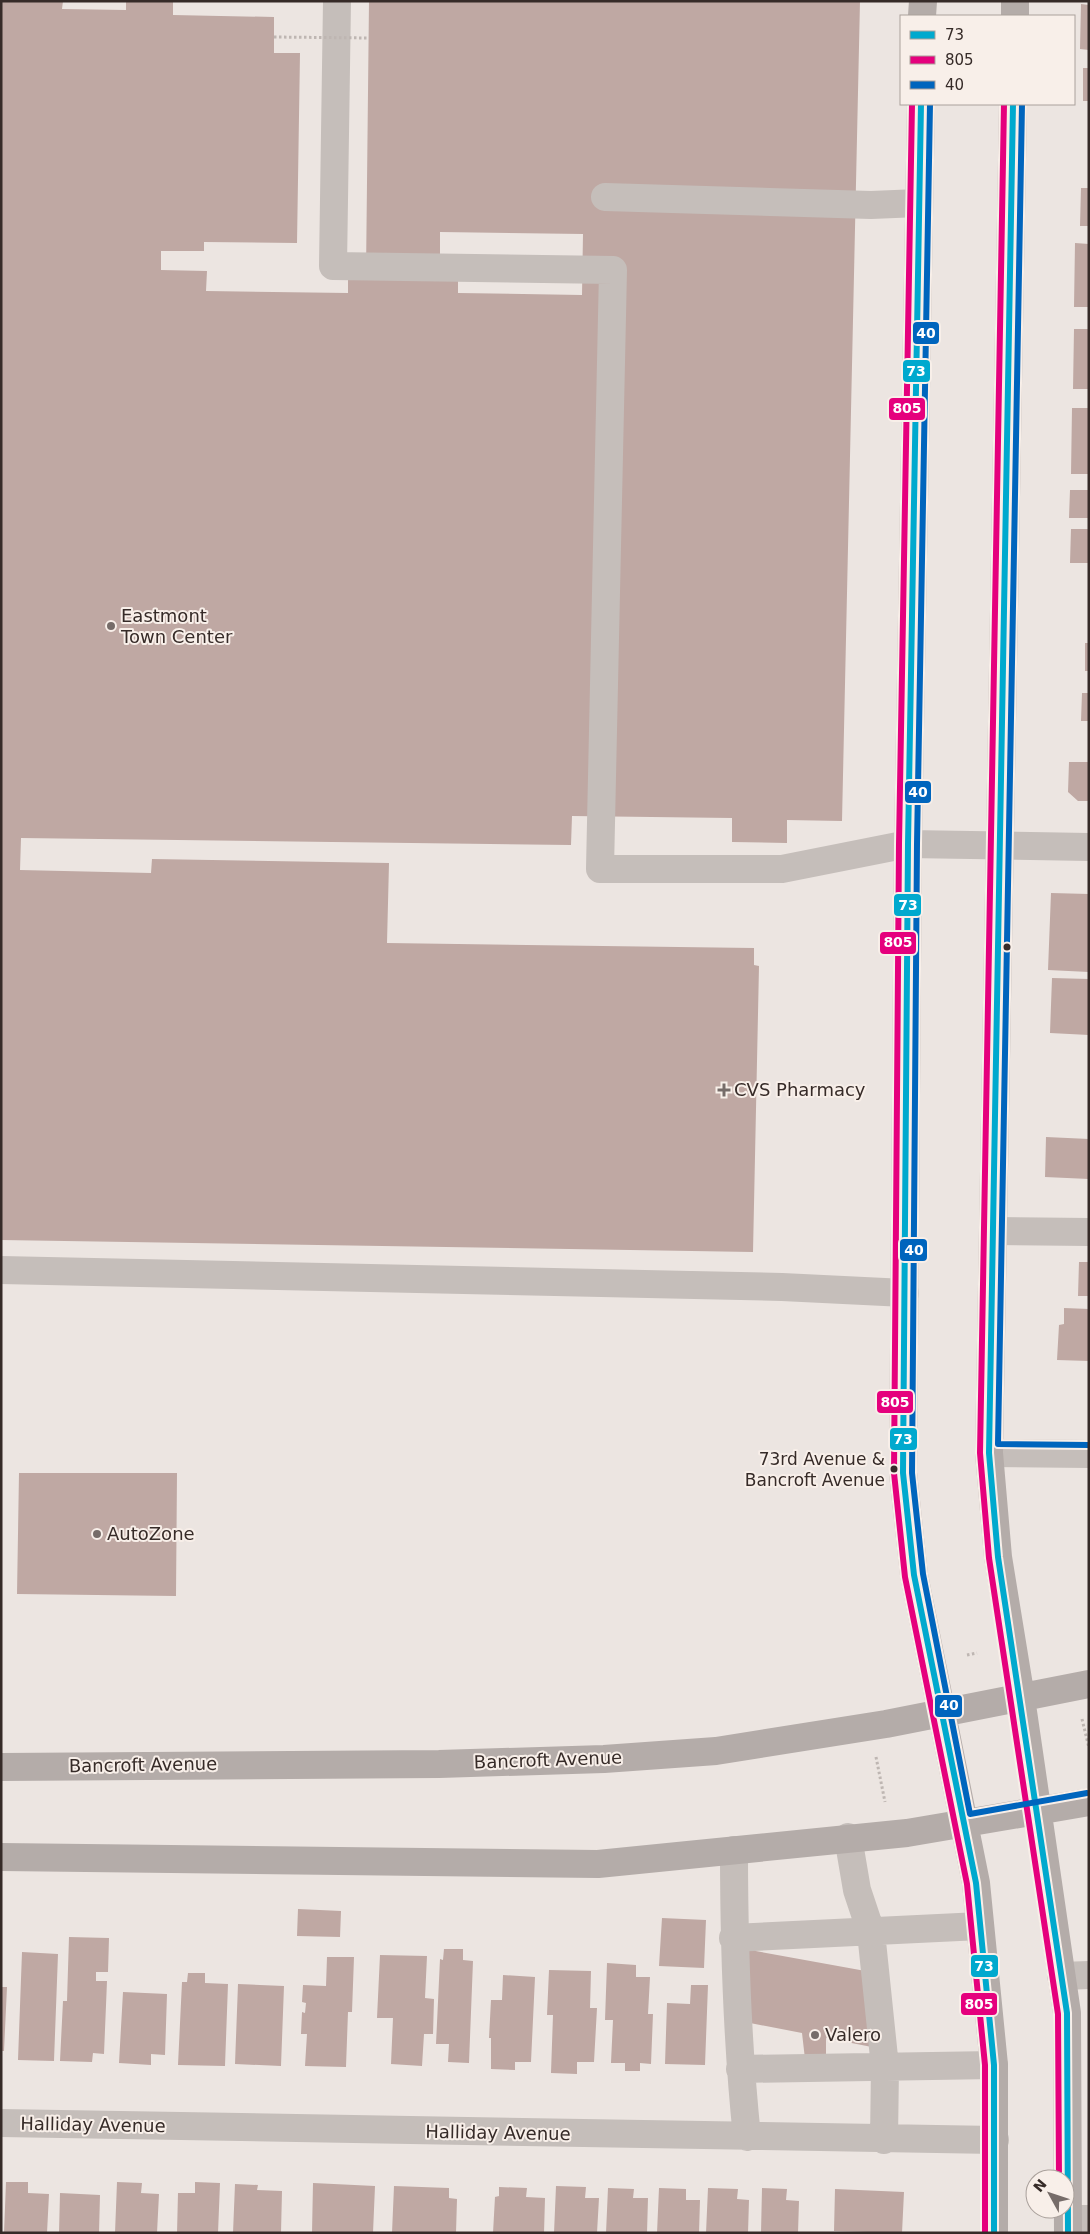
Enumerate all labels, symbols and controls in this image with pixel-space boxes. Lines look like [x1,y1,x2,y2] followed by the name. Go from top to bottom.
[900,15,1075,105] legend
[945,26,964,44] text: 73
[945,51,974,69] text: 805
[945,76,964,94] text: 40
[912,321,940,345] line badge: 40
[916,325,936,341] text: 40
[902,359,931,383] line badge: 73
[906,363,926,379] text: 73
[888,397,926,421] line badge: 805
[892,400,922,416] text: 805
[120,605,233,647] place label: Eastmont Town Center
[105,620,117,632] marker: Eastmont Town Center
[904,780,932,804] line badge: 40
[908,784,928,800] text: 40
[893,893,922,917] line badge: 73
[898,897,918,913] text: 73
[879,931,917,955] line badge: 805
[883,934,913,950] text: 805
[1002,942,1012,952] unlabelled marker
[734,1079,866,1100] place label: CVS Pharmacy
[718,1084,730,1096] marker: CVS Pharmacy
[899,1238,928,1262] line badge: 40
[904,1242,924,1258] text: 40
[876,1390,914,1414] line badge: 805
[880,1394,910,1410] text: 805
[889,1427,918,1451] line badge: 73
[893,1431,913,1447] text: 73
[745,1449,885,1490] place label: 73rd Avenue & Bancroft Avenue
[889,1464,899,1474] marker: 73rd Avenue & Bancroft Avenue
[107,1523,195,1544] place label: AutoZone
[91,1528,103,1540] marker: AutoZone
[934,1694,963,1718] line badge: 40
[939,1697,959,1713] text: 40
[473,1746,622,1773] street label: Bancroft Avenue
[69,1753,217,1776] street label: Bancroft Avenue
[970,1954,999,1978] line badge: 73
[974,1958,994,1974] text: 73
[960,1992,998,2016] line badge: 805
[964,1996,994,2012] text: 805
[825,2024,881,2045] place label: Valero
[809,2029,821,2041] marker: Valero
[20,2113,166,2136] street label: Halliday Avenue
[425,2121,571,2144] street label: Halliday Avenue
[1025,2169,1075,2219] north arrow
[1030,2176,1050,2195] text: N

